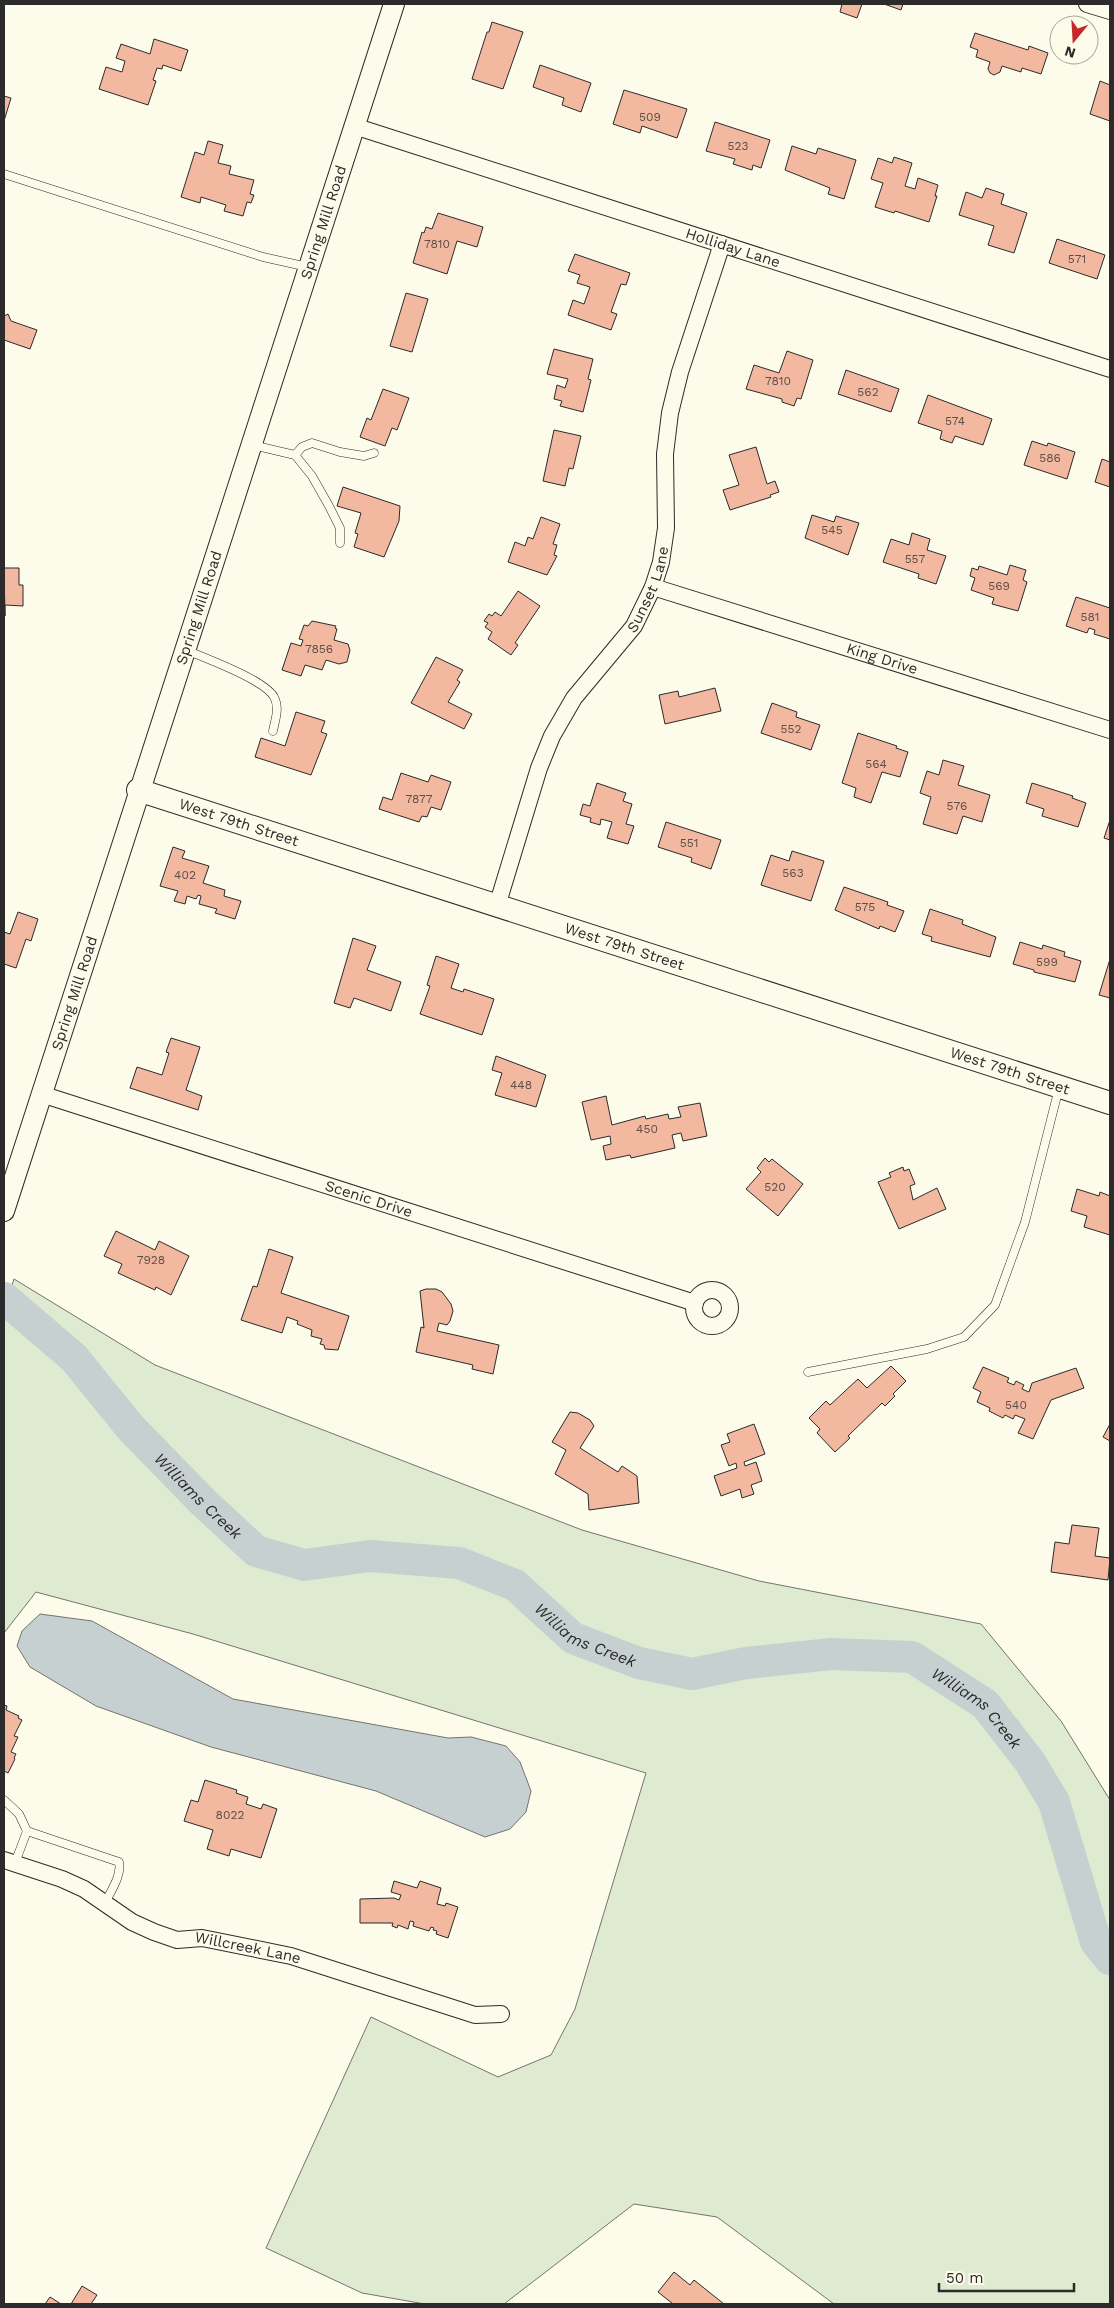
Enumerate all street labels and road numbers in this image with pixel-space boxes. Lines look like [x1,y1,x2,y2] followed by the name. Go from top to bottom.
[297,163,350,282] street label: Spring Mill Road
[683,224,783,271] street label: Holliday Lane
[623,545,672,636] street label: Sunset Lane
[172,548,226,667] street label: Spring Mill Road
[844,639,920,678] street label: King Drive
[177,795,302,850] street label: West 79th Street
[562,919,687,975] street label: West 79th Street
[48,934,101,1052] street label: Spring Mill Road
[948,1043,1073,1099] street label: West 79th Street
[323,1176,415,1221] street label: Scenic Drive
[193,1928,303,1968] street label: Willcreek Lane

